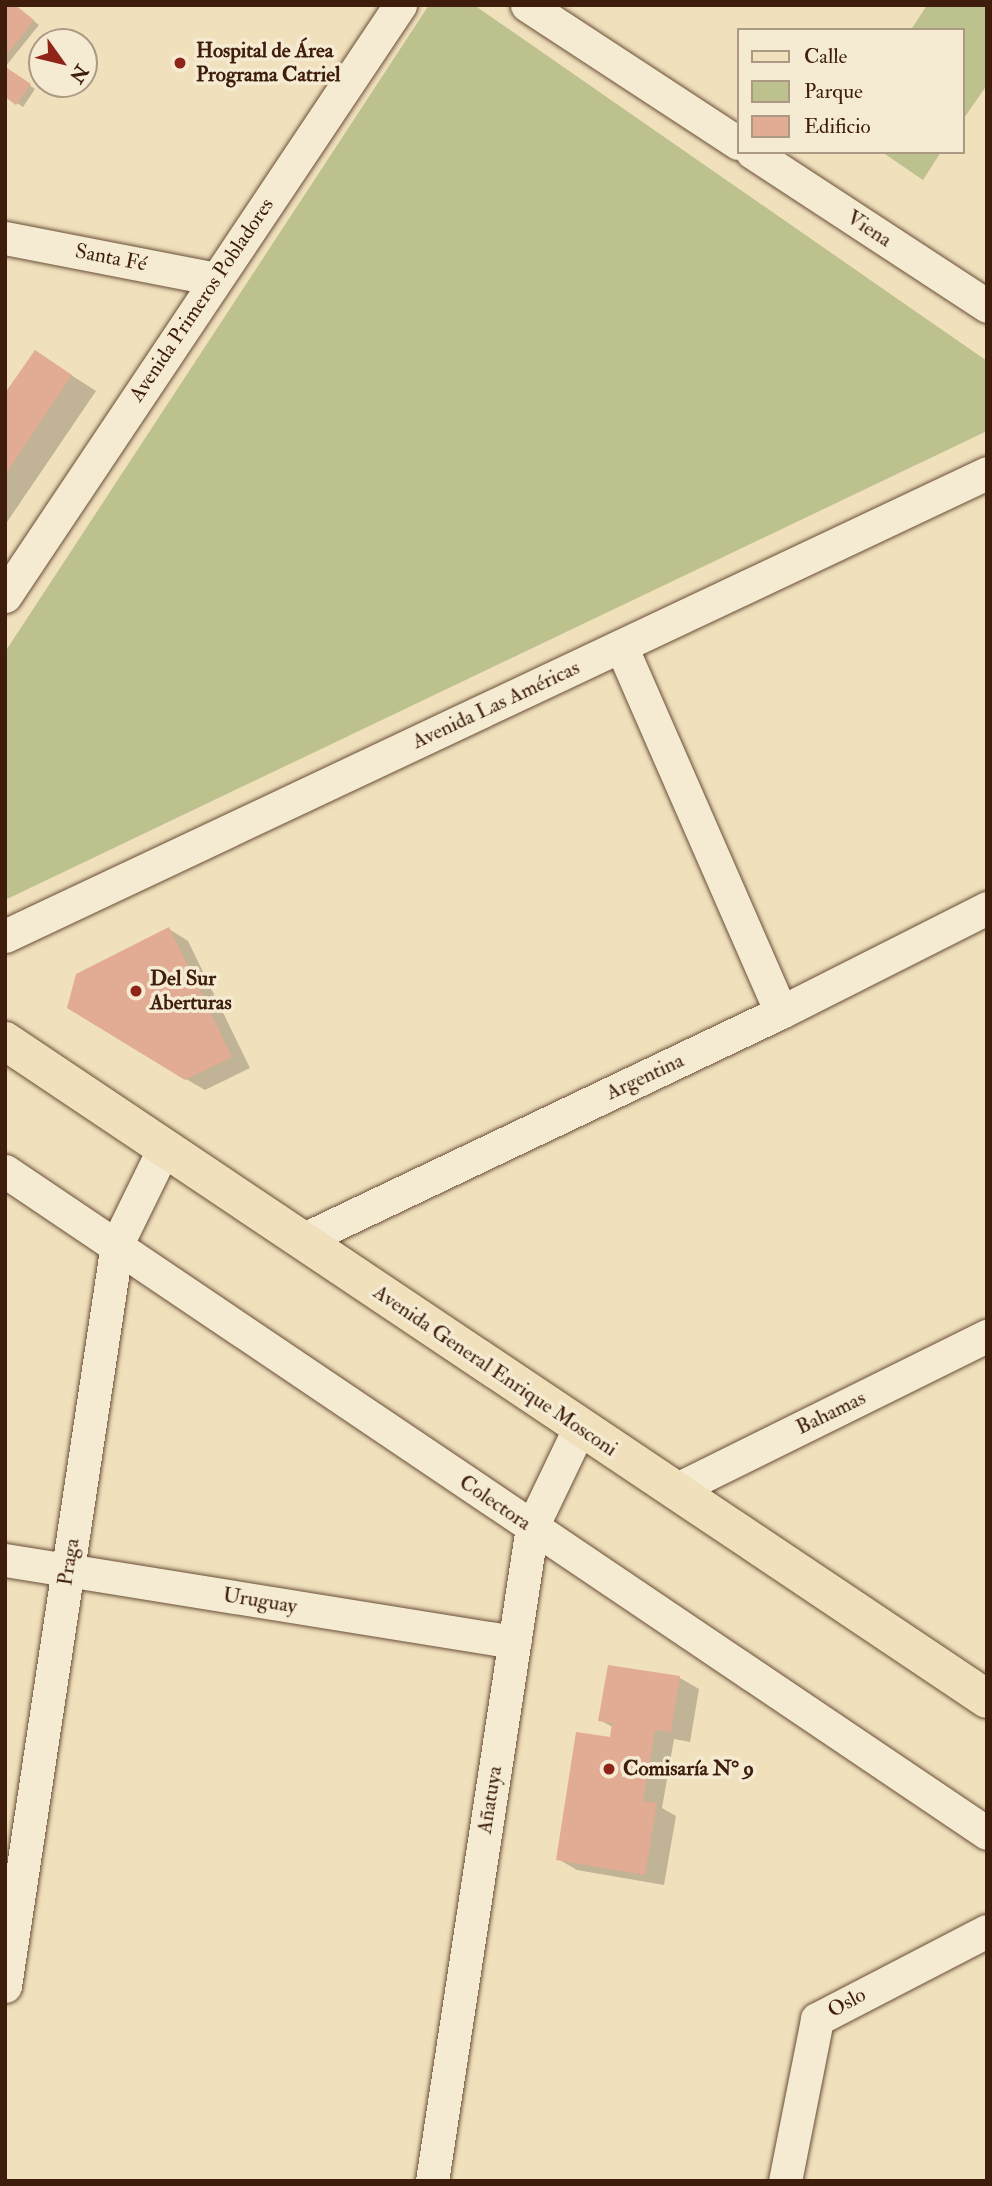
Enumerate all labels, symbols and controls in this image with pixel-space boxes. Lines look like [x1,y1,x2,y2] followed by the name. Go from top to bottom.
[28,28,98,98] north arrow
[736,28,964,154] legend
[196,38,340,88] place label: Hospital de Área Programa Catriel
[804,43,847,70] text: Calle
[170,53,190,73] marker: Hospital de Área Programa Catriel
[64,60,93,87] text: N
[804,78,863,105] text: Parque
[804,113,871,140] text: Edificio
[124,193,280,407] street label: Avenida Primeros Pobladores
[842,205,896,253] street label: Viena
[73,239,149,277] street label: Santa Fé
[408,655,584,755] street label: Avenida Las Américas
[150,966,232,1016] place label: Del Sur Aberturas
[128,983,144,999] marker: Del Sur Aberturas
[602,1048,688,1106] street label: Argentina
[368,1280,622,1462] street label: Avenida General Enrique Mosconi
[792,1385,870,1441] street label: Bahamas
[454,1470,536,1536] street label: Colectora
[53,1537,85,1587] street label: Praga
[221,1583,299,1619] street label: Uruguay
[623,1756,754,1782] place label: Comisaría N° 9
[601,1761,617,1777] marker: Comisaría N° 9
[472,1764,508,1836] street label: Añatuya
[824,1982,870,2024] street label: Oslo

